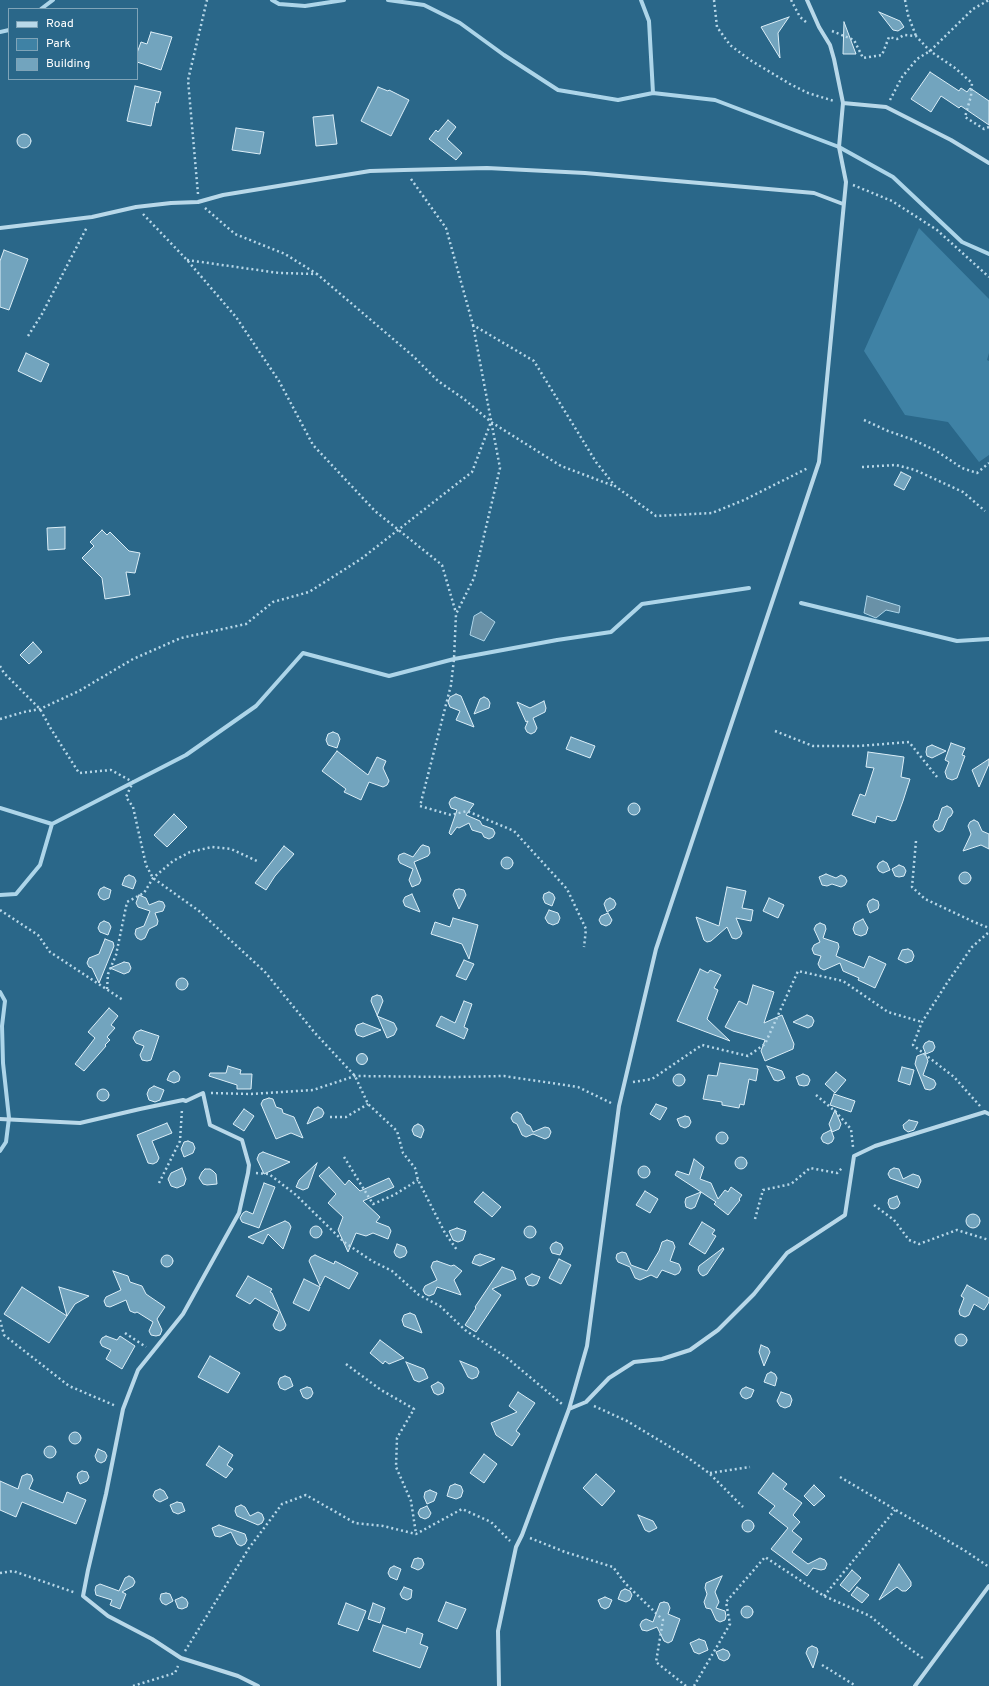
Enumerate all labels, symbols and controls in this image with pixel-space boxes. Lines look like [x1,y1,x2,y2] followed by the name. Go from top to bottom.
[8,8,138,80] legend
[46,16,74,32] text: Road
[46,36,71,52] text: Park
[46,56,90,72] text: Building

